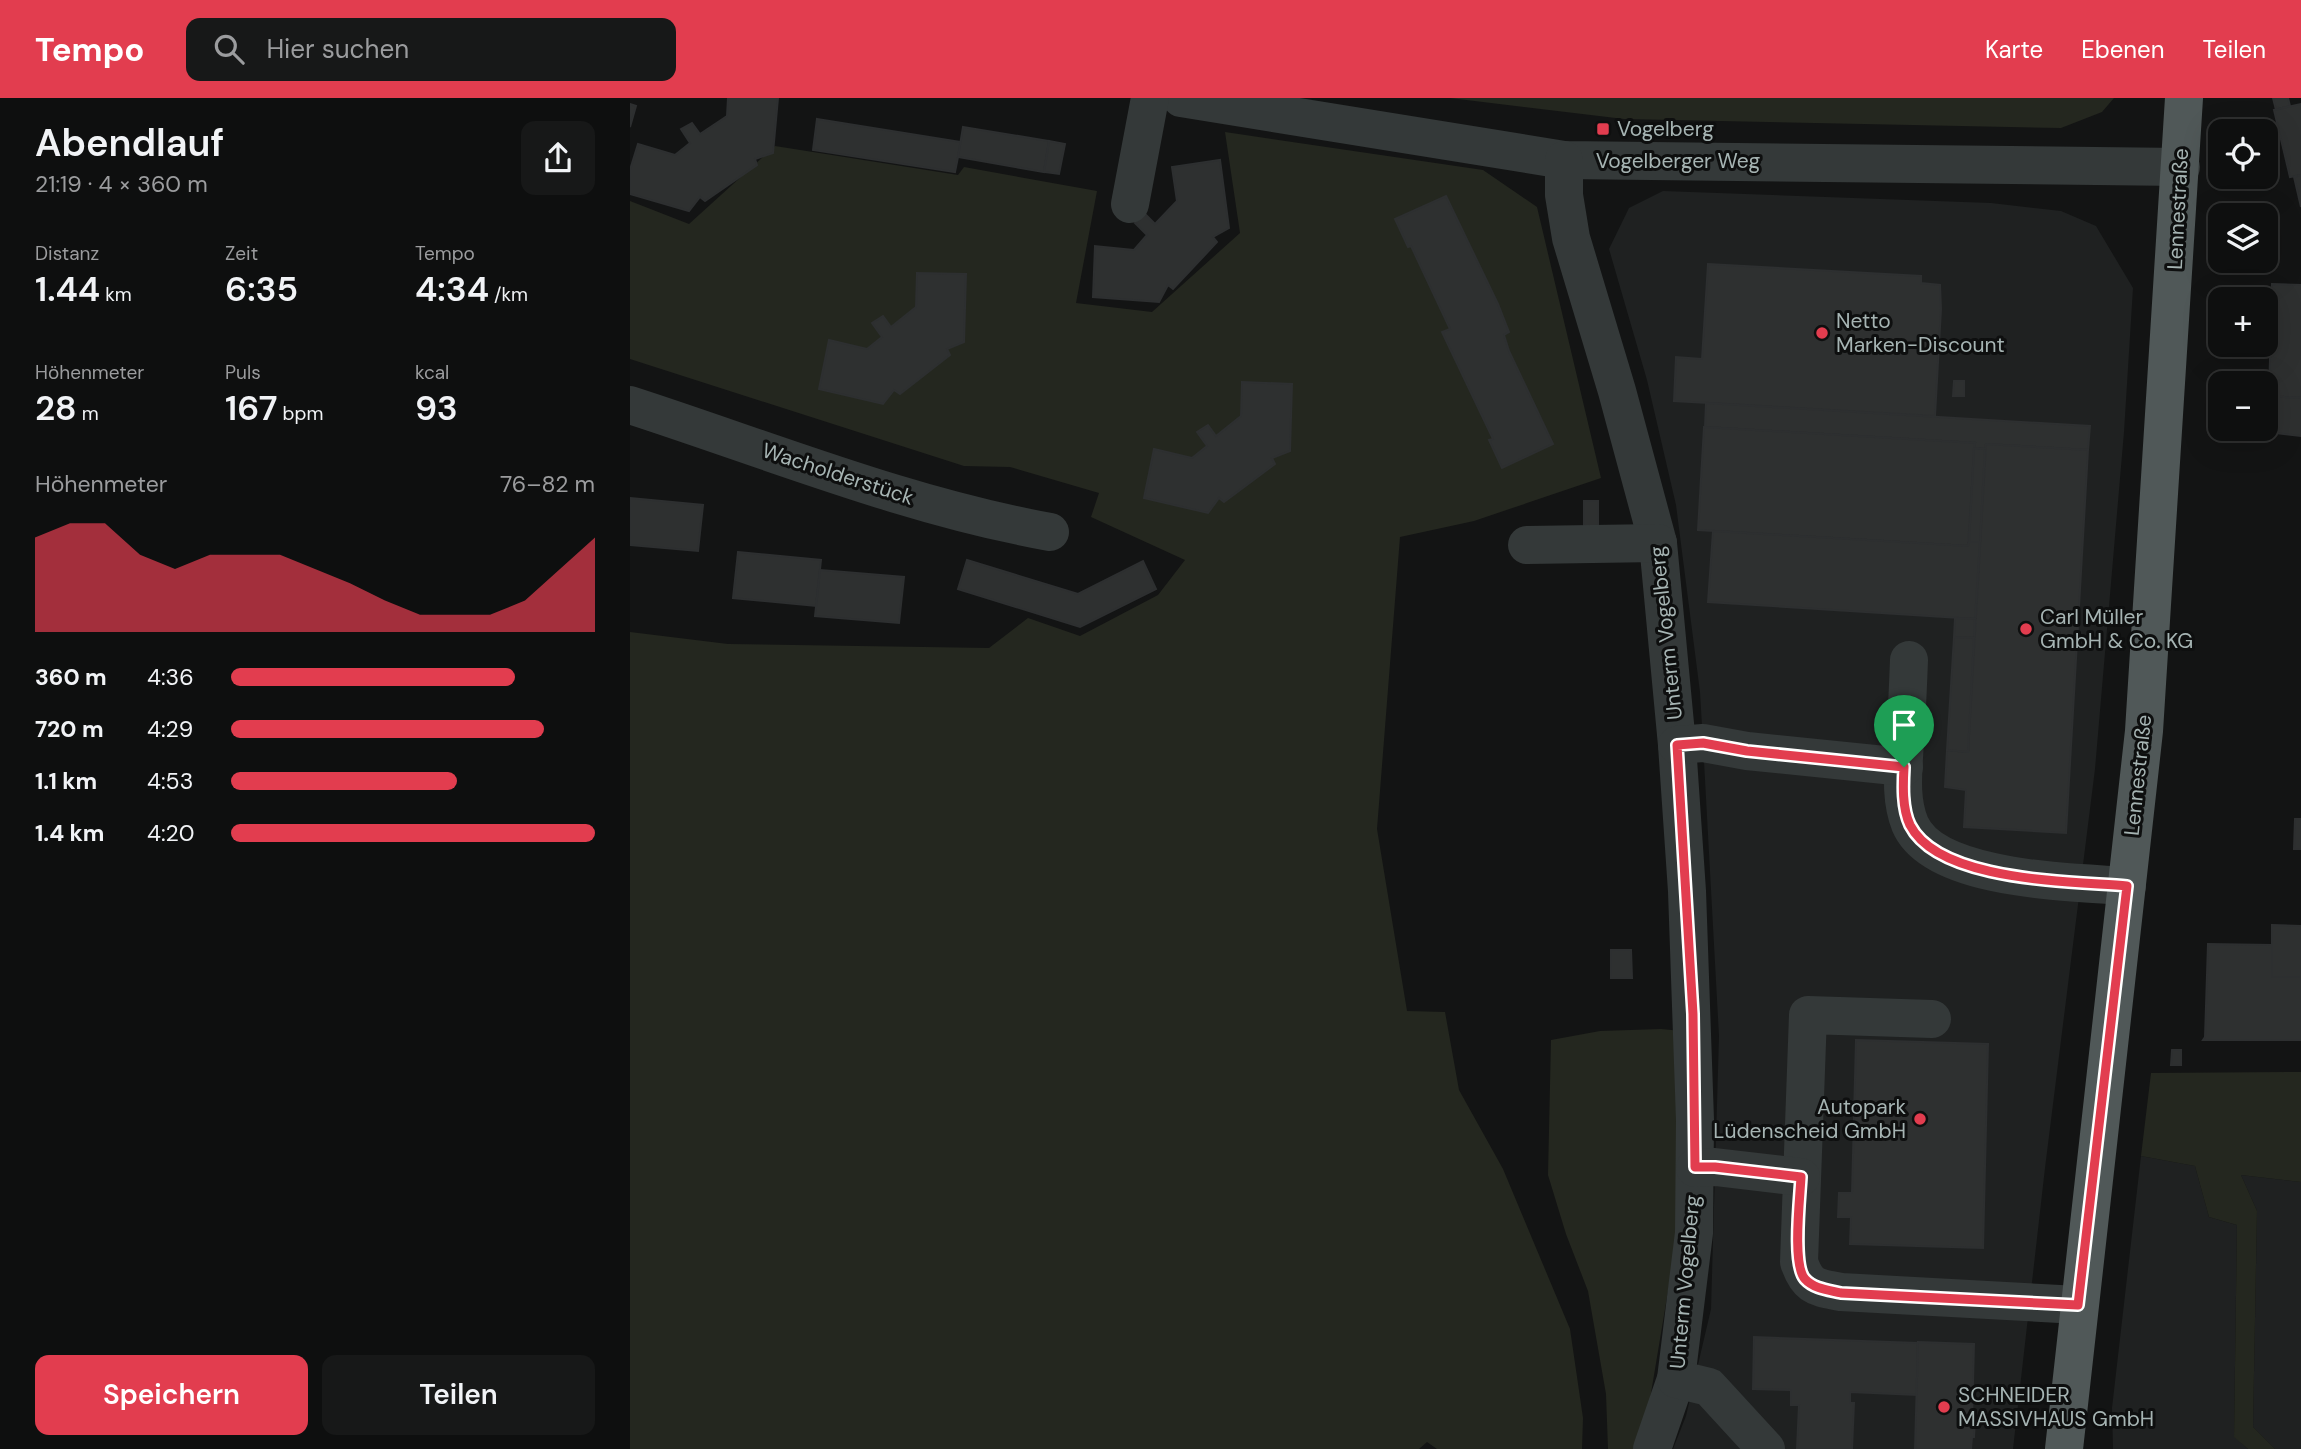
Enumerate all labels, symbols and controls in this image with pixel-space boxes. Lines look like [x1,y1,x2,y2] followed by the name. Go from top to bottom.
[186,18,676,81] search box
[35,28,144,71] text: Tempo
[210,30,248,68] icon: search
[266,32,409,66] text: Hier suchen
[1985,34,2043,65] text: Karte
[2081,34,2165,65] text: Ebenen
[2203,34,2266,65] text: Teilen
[1617,115,1714,143] place label: Vogelberg
[35,118,224,168] text: Abendlauf
[2208,119,2278,441] map controls
[2208,119,2278,189] button: locate
[521,121,595,195] button: share
[1595,121,1611,137] marker: Vogelberg
[1596,147,1761,175] street label: Vogelberger Weg
[2161,147,2195,270] street label: Lennestraße
[35,169,208,199] text: 21:19 · 4 × 360 m
[2208,203,2278,273] button: layers
[35,241,99,266] text: Distanz
[225,241,258,266] text: Zeit
[415,241,475,266] text: Tempo
[35,266,100,312] text: 1.44
[225,266,298,312] text: 6:35
[415,266,489,312] text: 4:34
[100,282,132,307] text: km
[489,282,528,307] text: /km
[2208,287,2278,357] button: +
[1836,307,2005,359] place label: Netto Marken-Discount
[1814,325,1830,341] marker: Netto Marken-Discount
[35,360,144,385] text: Höhenmeter
[225,360,261,385] text: Puls
[415,360,449,385] text: kcal
[2208,371,2278,441] button: −
[35,385,77,431] text: 28
[225,385,278,431] text: 167
[415,385,458,431] text: 93
[77,401,99,426] text: m
[278,401,323,426] text: bpm
[759,436,918,512] street label: Wacholderstück
[35,469,167,499] text: Höhenmeter
[500,469,595,499] text: 76–82 m
[1643,544,1689,721] street label: Unterm Vogelberg
[2040,603,2193,655] place label: Carl Müller GmbH & Co. KG
[2018,621,2034,637] marker: Carl Müller GmbH & Co. KG
[35,662,107,692] text: 360 m
[147,662,194,692] text: 4:36
[1874,695,1934,767] pin
[1885,706,1923,744] icon: arrive
[2118,713,2158,837] street label: Lennestraße
[35,714,104,744] text: 720 m
[147,714,193,744] text: 4:29
[35,766,97,796] text: 1.1 km
[147,766,193,796] text: 4:53
[35,818,104,848] text: 1.4 km
[147,818,194,848] text: 4:20
[1713,1093,1906,1145] place label: Autopark Lüdenscheid GmbH
[1912,1111,1928,1127] marker: Autopark Lüdenscheid GmbH
[1663,1194,1707,1370] street label: Unterm Vogelberg
[35,1355,308,1435] button: Speichern
[322,1355,595,1435] button: Teilen
[1958,1381,2154,1433] place label: SCHNEIDER MASSIVHAUS GmbH
[1936,1399,1952,1415] marker: SCHNEIDER MASSIVHAUS GmbH

